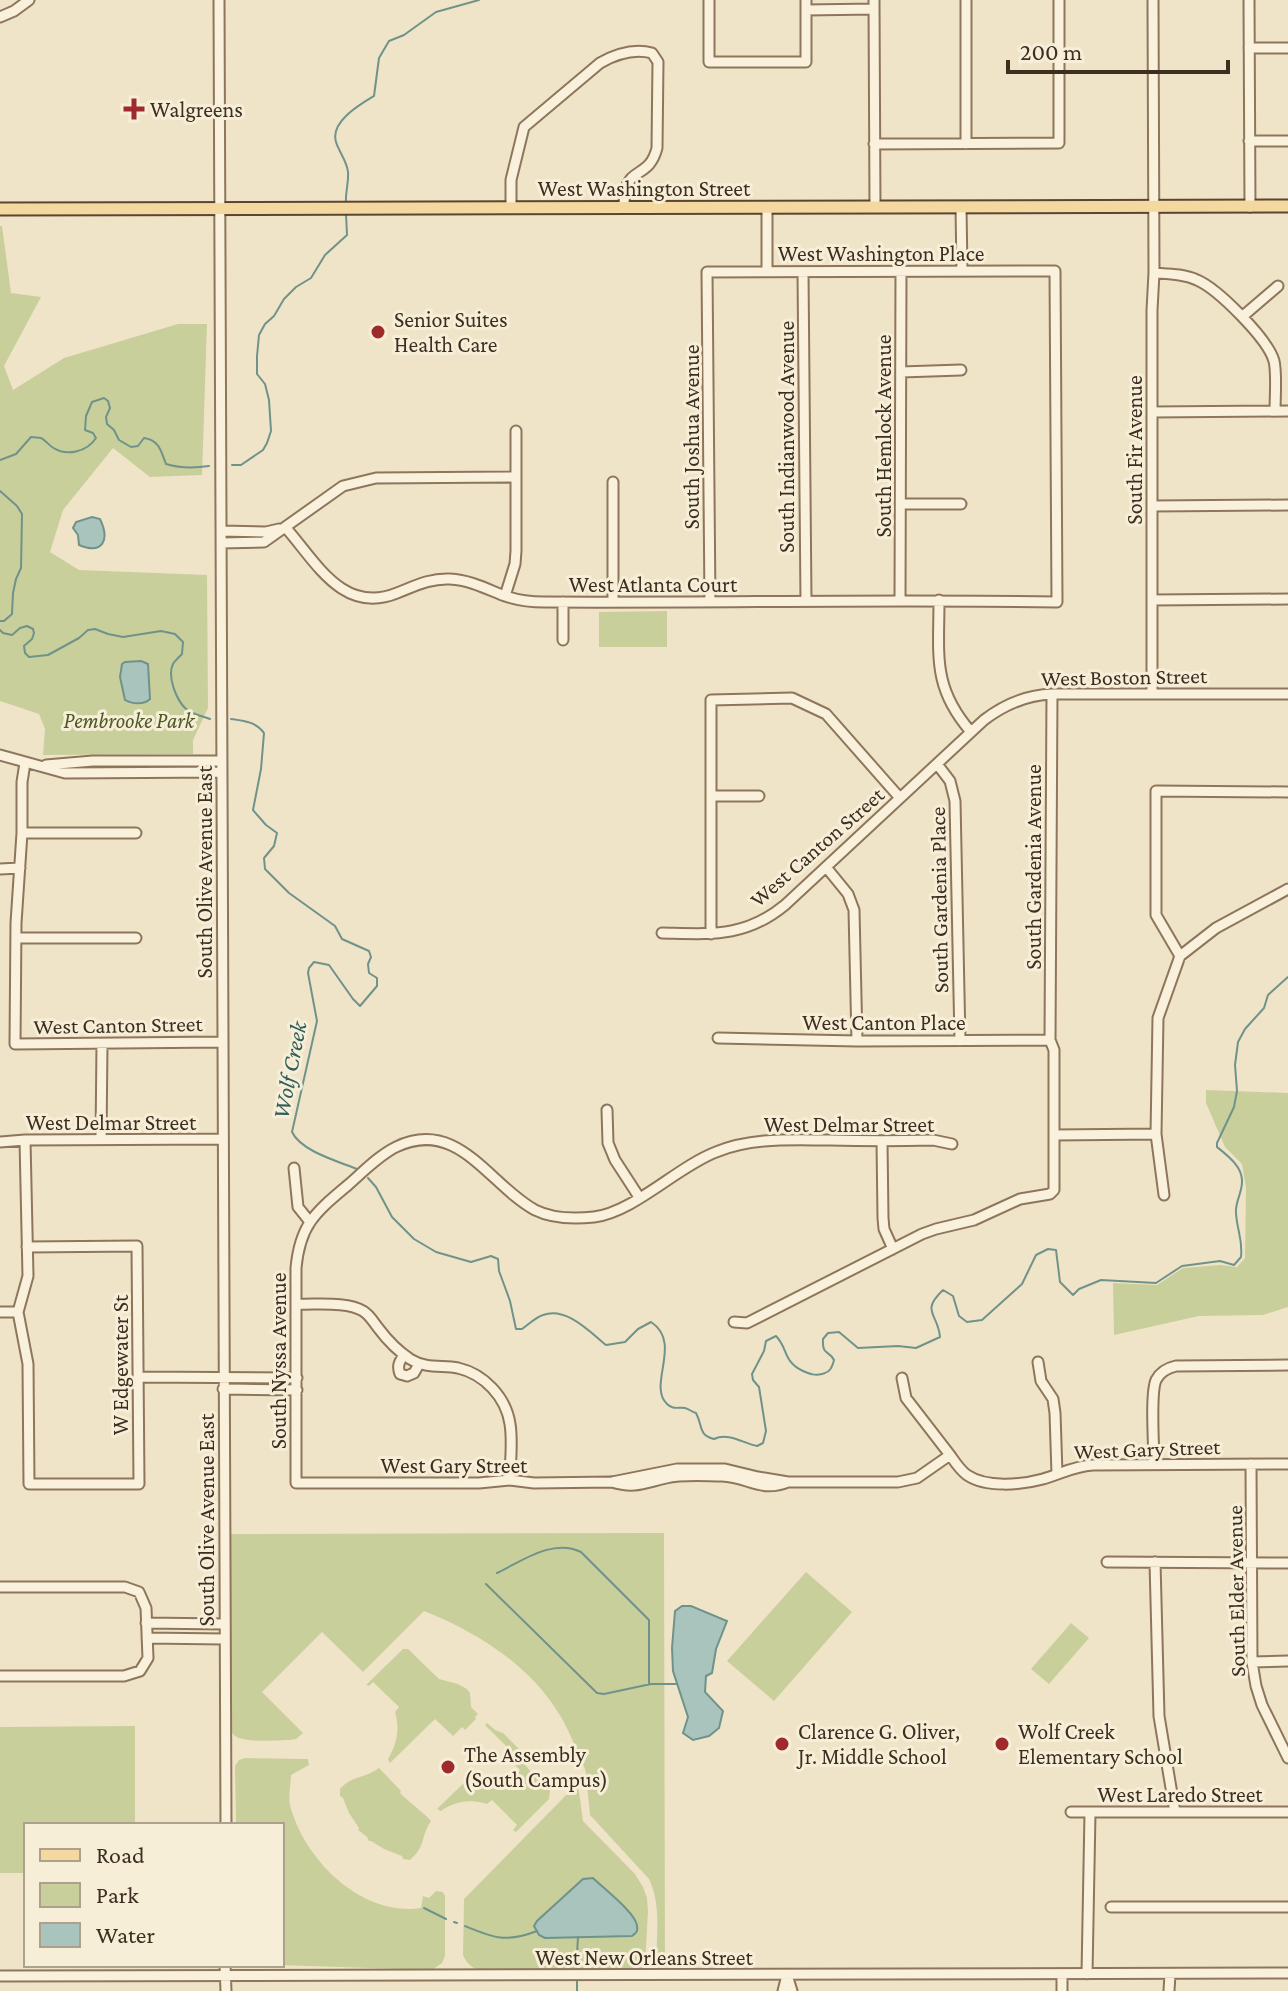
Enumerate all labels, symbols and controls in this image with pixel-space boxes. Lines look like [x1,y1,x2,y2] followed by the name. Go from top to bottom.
[1008,24,1228,74] scale bar
[1020,38,1082,65] text: 200 m
[150,97,243,122] place label: Walgreens
[125,100,143,118] marker: Walgreens
[538,176,751,201] street label: West Washington Street
[778,241,984,266] street label: West Washington Place
[394,307,508,357] place label: Senior Suites Health Care
[774,321,799,553] street label: South Indianwood Avenue
[369,323,387,341] marker: Senior Suites Health Care
[871,334,896,538] street label: South Hemlock Avenue
[679,345,704,529] street label: South Joshua Avenue
[1122,375,1147,525] street label: South Fir Avenue
[569,572,738,597] street label: West Atlanta Court
[1041,663,1208,691] street label: West Boston Street
[64,708,196,733] park label: Pembrooke Park
[1021,764,1046,970] street label: South Gardenia Avenue
[192,765,217,979] street label: South Olive Avenue East
[745,782,890,912] street label: West Canton Street
[925,807,953,993] street label: South Gardenia Place
[802,1010,966,1035] street label: West Canton Place
[33,1011,204,1039] street label: West Canton Street
[266,1018,312,1121] water label: Wolf Creek
[26,1110,197,1135] street label: West Delmar Street
[764,1112,935,1137] street label: West Delmar Street
[266,1273,291,1449] street label: South Nyssa Avenue
[108,1294,133,1435] street label: W Edgewater St
[194,1413,219,1627] street label: South Olive Avenue East
[1073,1434,1221,1464] street label: West Gary Street
[381,1453,528,1478] street label: West Gary Street
[1222,1505,1250,1677] street label: South Elder Avenue
[796,1719,960,1769] place label: Clarence G. Oliver, Jr. Middle School
[1018,1719,1183,1769] place label: Wolf Creek Elementary School
[773,1735,791,1753] marker: Clarence G. Oliver, Jr. Middle School
[993,1735,1011,1753] marker: Wolf Creek Elementary School
[464,1742,608,1793] place label: The Assembly (South Campus)
[439,1758,457,1776] marker: The Assembly (South Campus)
[1097,1782,1263,1807] street label: West Laredo Street
[24,1823,284,1967] legend
[96,1841,145,1868] text: Road
[96,1881,139,1908] text: Park
[96,1921,155,1948] text: Water
[535,1945,753,1970] street label: West New Orleans Street

